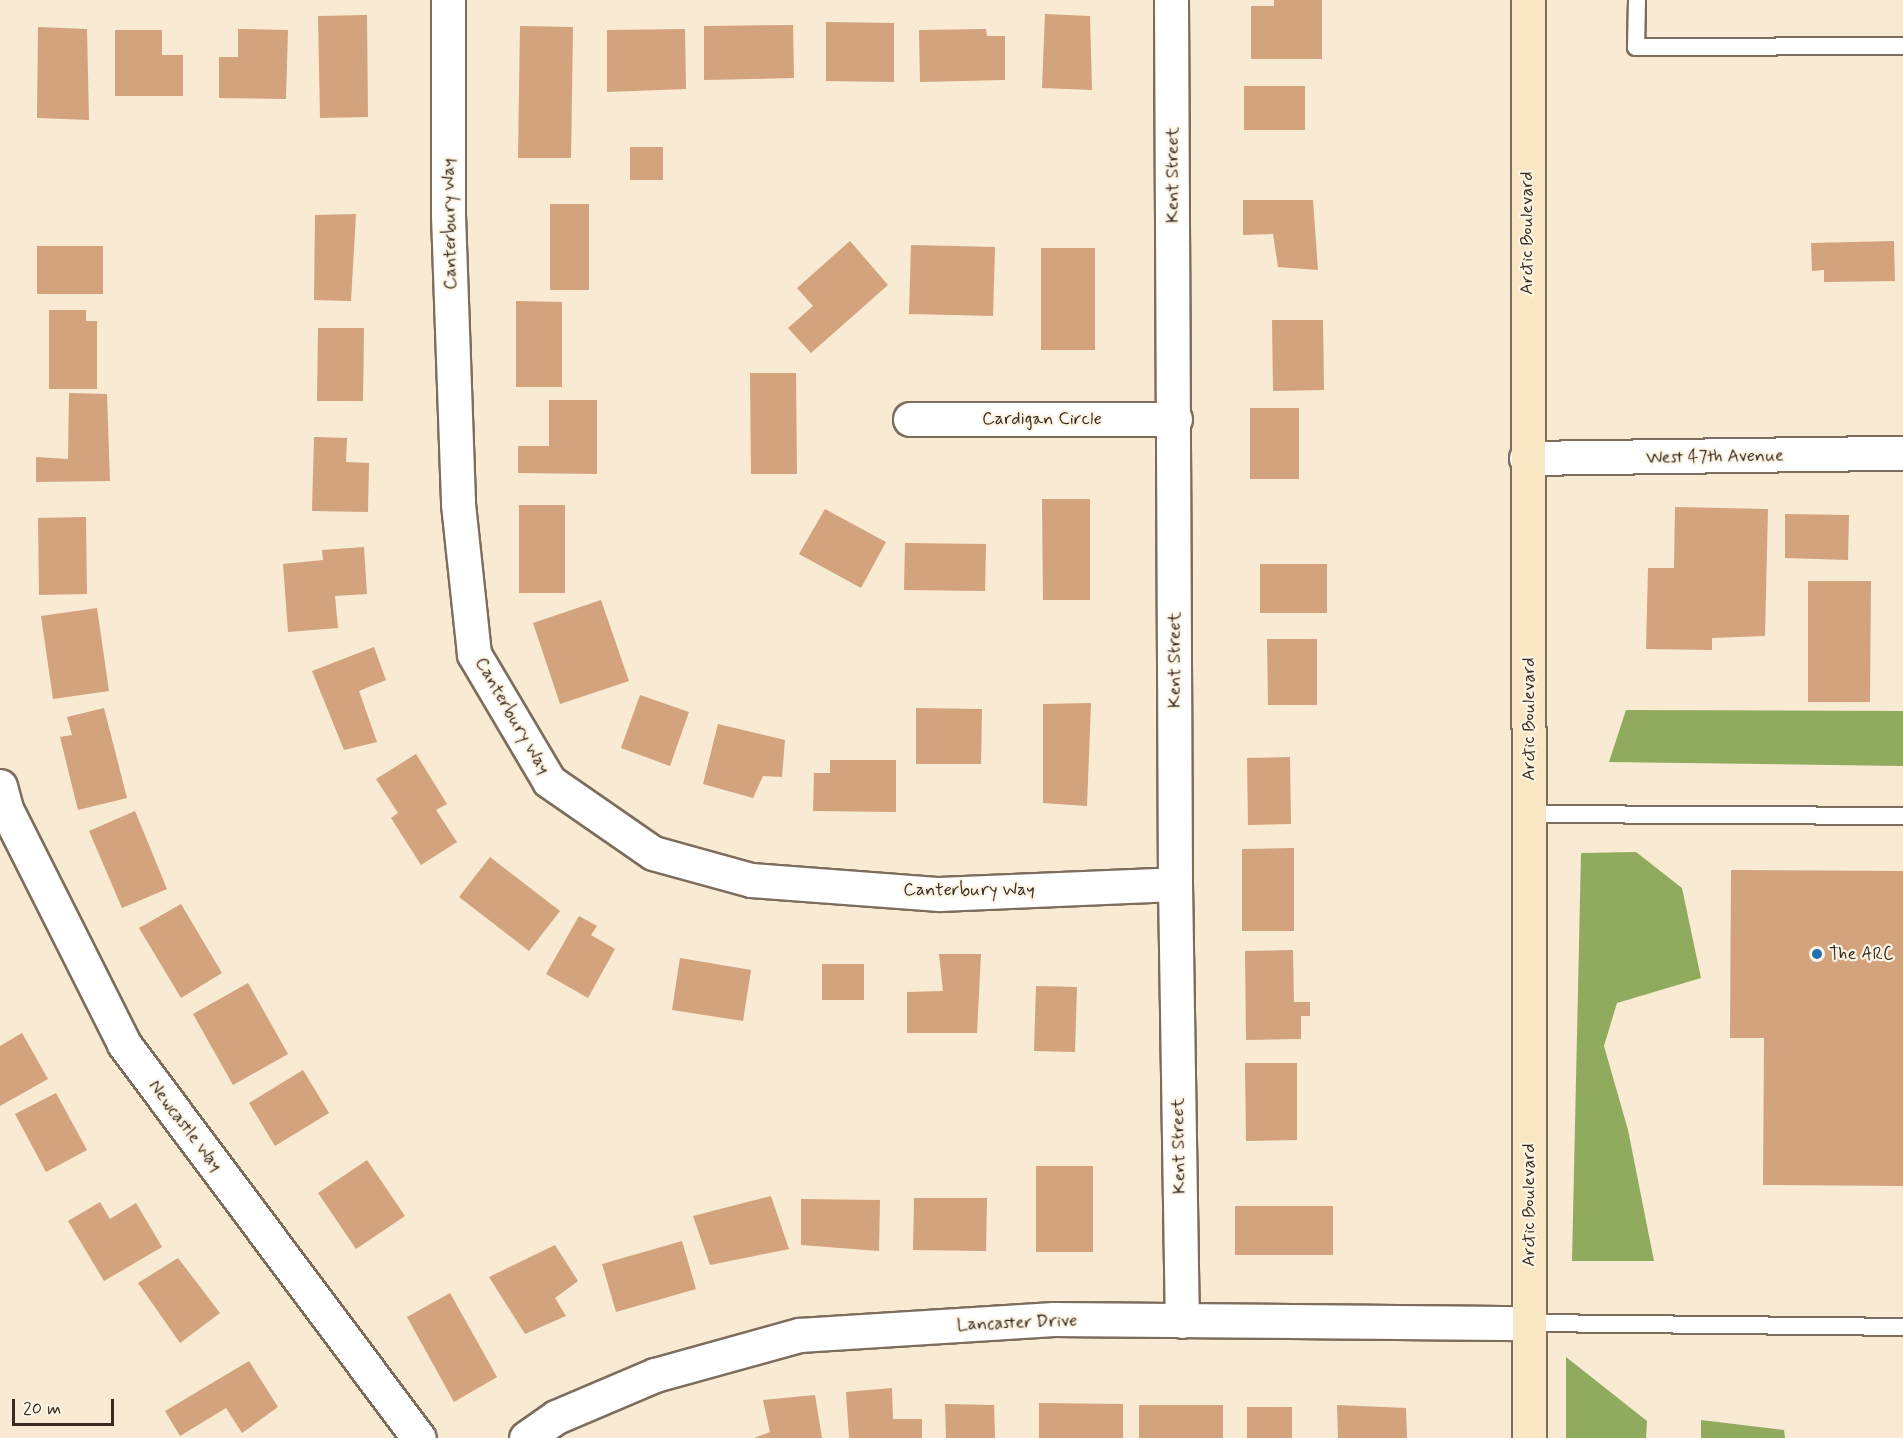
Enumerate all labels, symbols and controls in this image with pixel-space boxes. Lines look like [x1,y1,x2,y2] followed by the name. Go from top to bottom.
[1162,127,1184,223] street label: Kent Street
[438,157,462,291] street label: Canterbury Way
[1516,173,1538,293] street label: Arctic Boulevard
[982,408,1102,430] street label: Cardigan Circle
[1646,445,1784,469] street label: West 47th Avenue
[1164,612,1186,708] street label: Kent Street
[469,653,555,779] street label: Canterbury Way
[1518,659,1540,779] street label: Arctic Boulevard
[902,879,1036,901] street label: Canterbury Way
[1829,943,1894,965] place label: The ARC
[1810,947,1824,961] marker: The ARC
[142,1074,228,1178] street label: Newcastle Way
[1167,1098,1191,1194] street label: Kent Street
[1518,1145,1540,1265] street label: Arctic Boulevard
[957,1310,1077,1336] street label: Lancaster Drive
[15,1387,117,1425] scale bar
[23,1397,61,1421] text: 20 m

